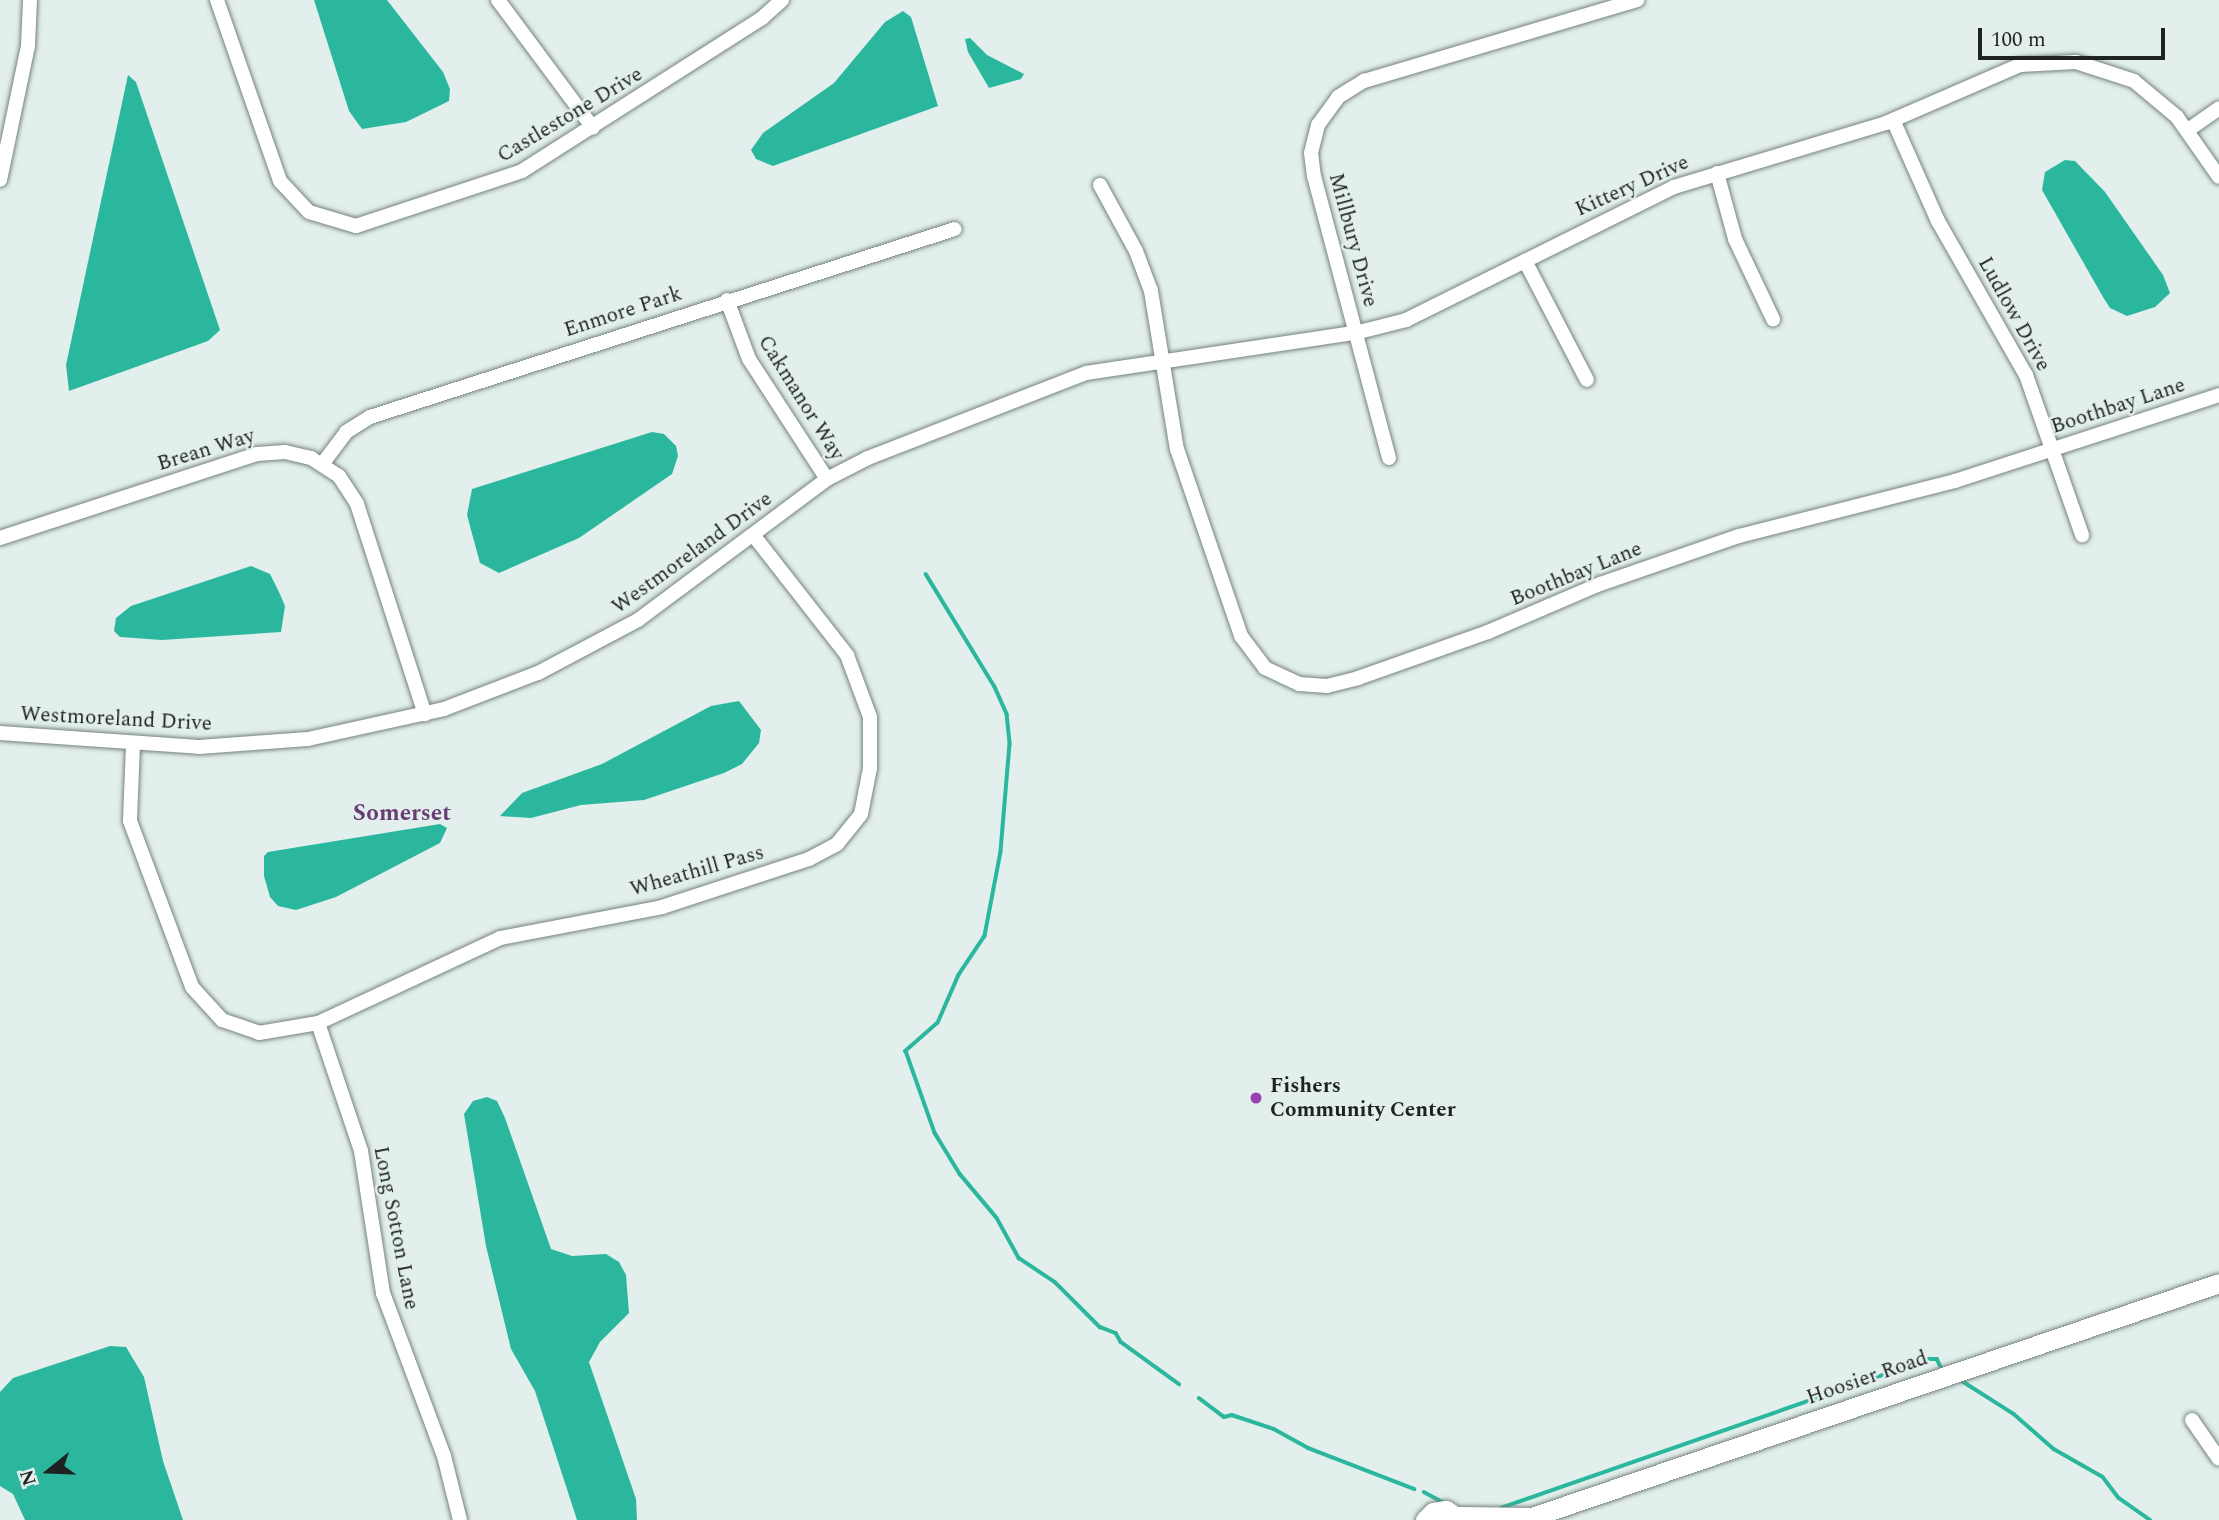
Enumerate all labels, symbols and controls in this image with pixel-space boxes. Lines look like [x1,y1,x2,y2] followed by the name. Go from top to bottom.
[1981,14,2168,58] scale bar
[1991,24,2046,56] text: 100 m
[493,62,647,168] street label: Castlestone Drive
[1571,150,1693,222] street label: Kittery Drive
[1323,170,1383,310] street label: Millbury Drive
[1972,252,2056,376] street label: Ludlow Drive
[561,281,685,343] street label: Enmore Park
[752,331,850,465] street label: Cakmanor Way
[2048,372,2188,440] street label: Boothbay Lane
[154,423,258,477] street label: Brean Way
[607,486,777,620] street label: Westmoreland Drive
[1507,536,1645,612] street label: Boothbay Lane
[20,701,212,737] street label: Westmoreland Drive
[353,800,451,828] district label: Somerset
[627,840,767,902] street label: Wheathill Pass
[1270,1073,1456,1123] place label: Fishers Community Center
[1248,1090,1264,1106] marker: Fishers Community Center
[368,1144,424,1312] street label: Long Sotton Lane
[1803,1345,1931,1411] street label: Hoosier Road
[14,1436,84,1506] north arrow
[12,1466,45,1490] text: N

